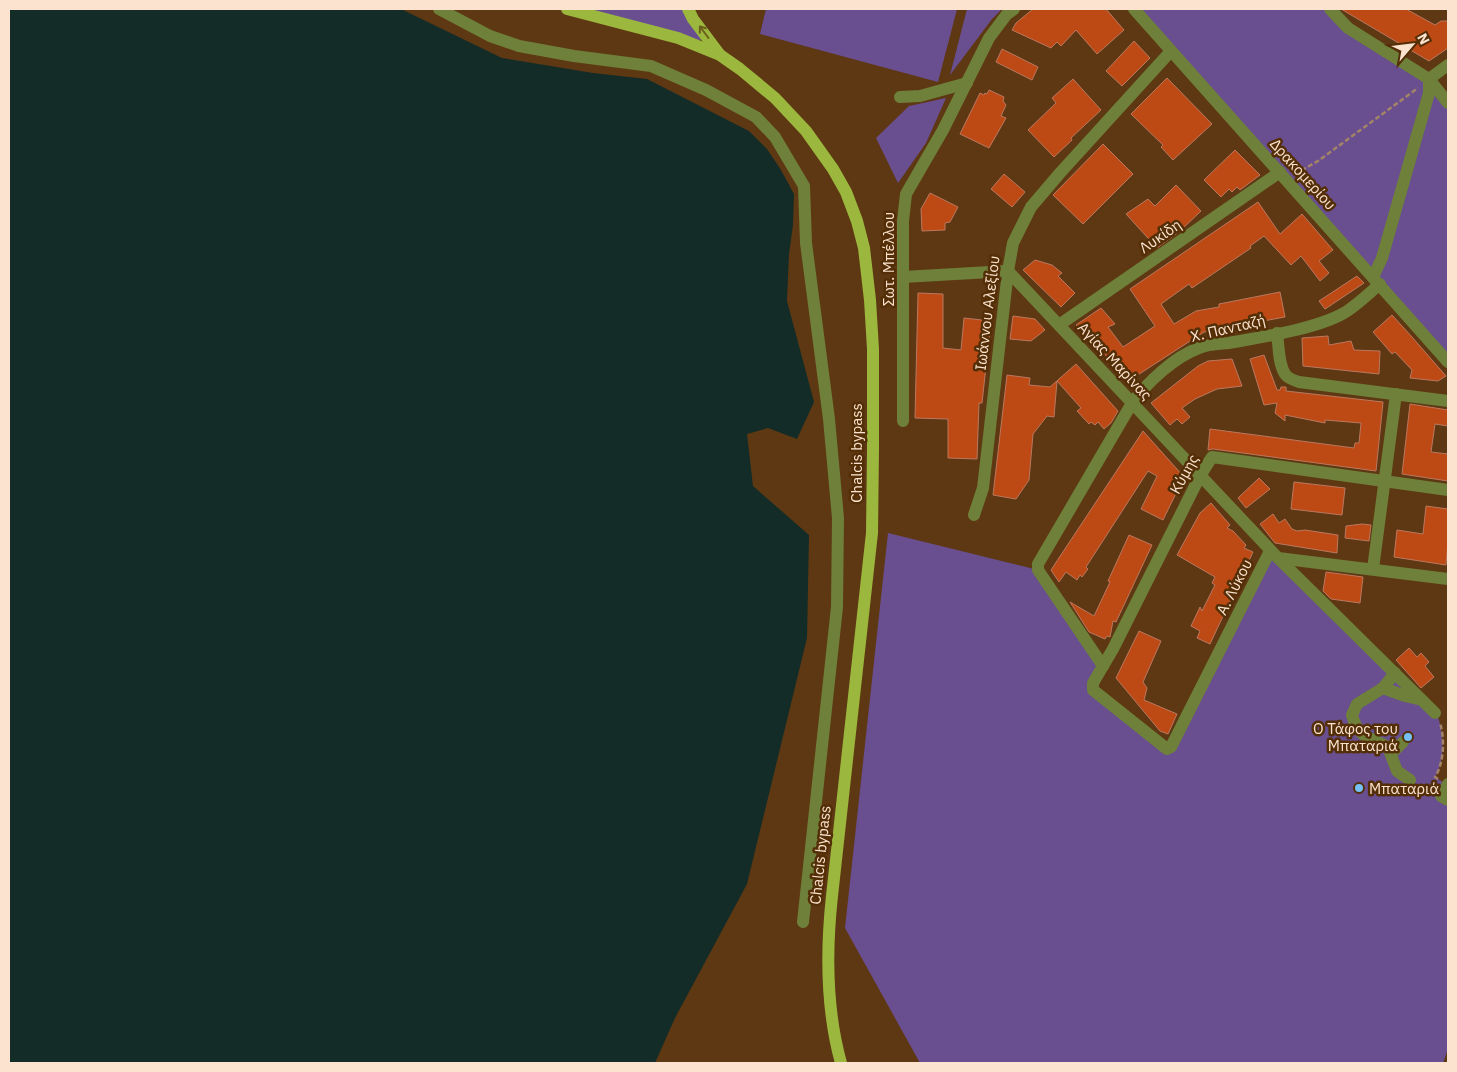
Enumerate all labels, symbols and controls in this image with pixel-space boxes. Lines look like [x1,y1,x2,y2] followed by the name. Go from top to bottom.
[1387,20,1437,70] north arrow
[698,26,709,39] one-way arrow
[1413,30,1434,48] text: N
[1266,134,1340,214] street label: Δρακομερίου
[879,212,898,306] street label: Σωτ. Μπέλλου
[1135,215,1185,257] street label: Λυκίδη
[971,254,1003,372] street label: Ιωάννου Αλεξίου
[1189,310,1267,346] street label: Χ. Πανταζή
[1074,318,1156,404] street label: Αγίας Μαρίνας
[847,403,866,503] street label: Chalcis bypass
[1165,451,1203,497] street label: Κύμης
[1212,556,1256,618] street label: Α. Λύκου
[1313,719,1398,755] place label: Ο Τάφος του Μπαταριά
[1402,731,1414,743] marker: Ο Τάφος του Μπαταριά
[1369,779,1439,798] place label: Μπαταριά
[1353,782,1365,794] marker: Μπαταριά
[805,805,835,905] street label: Chalcis bypass

